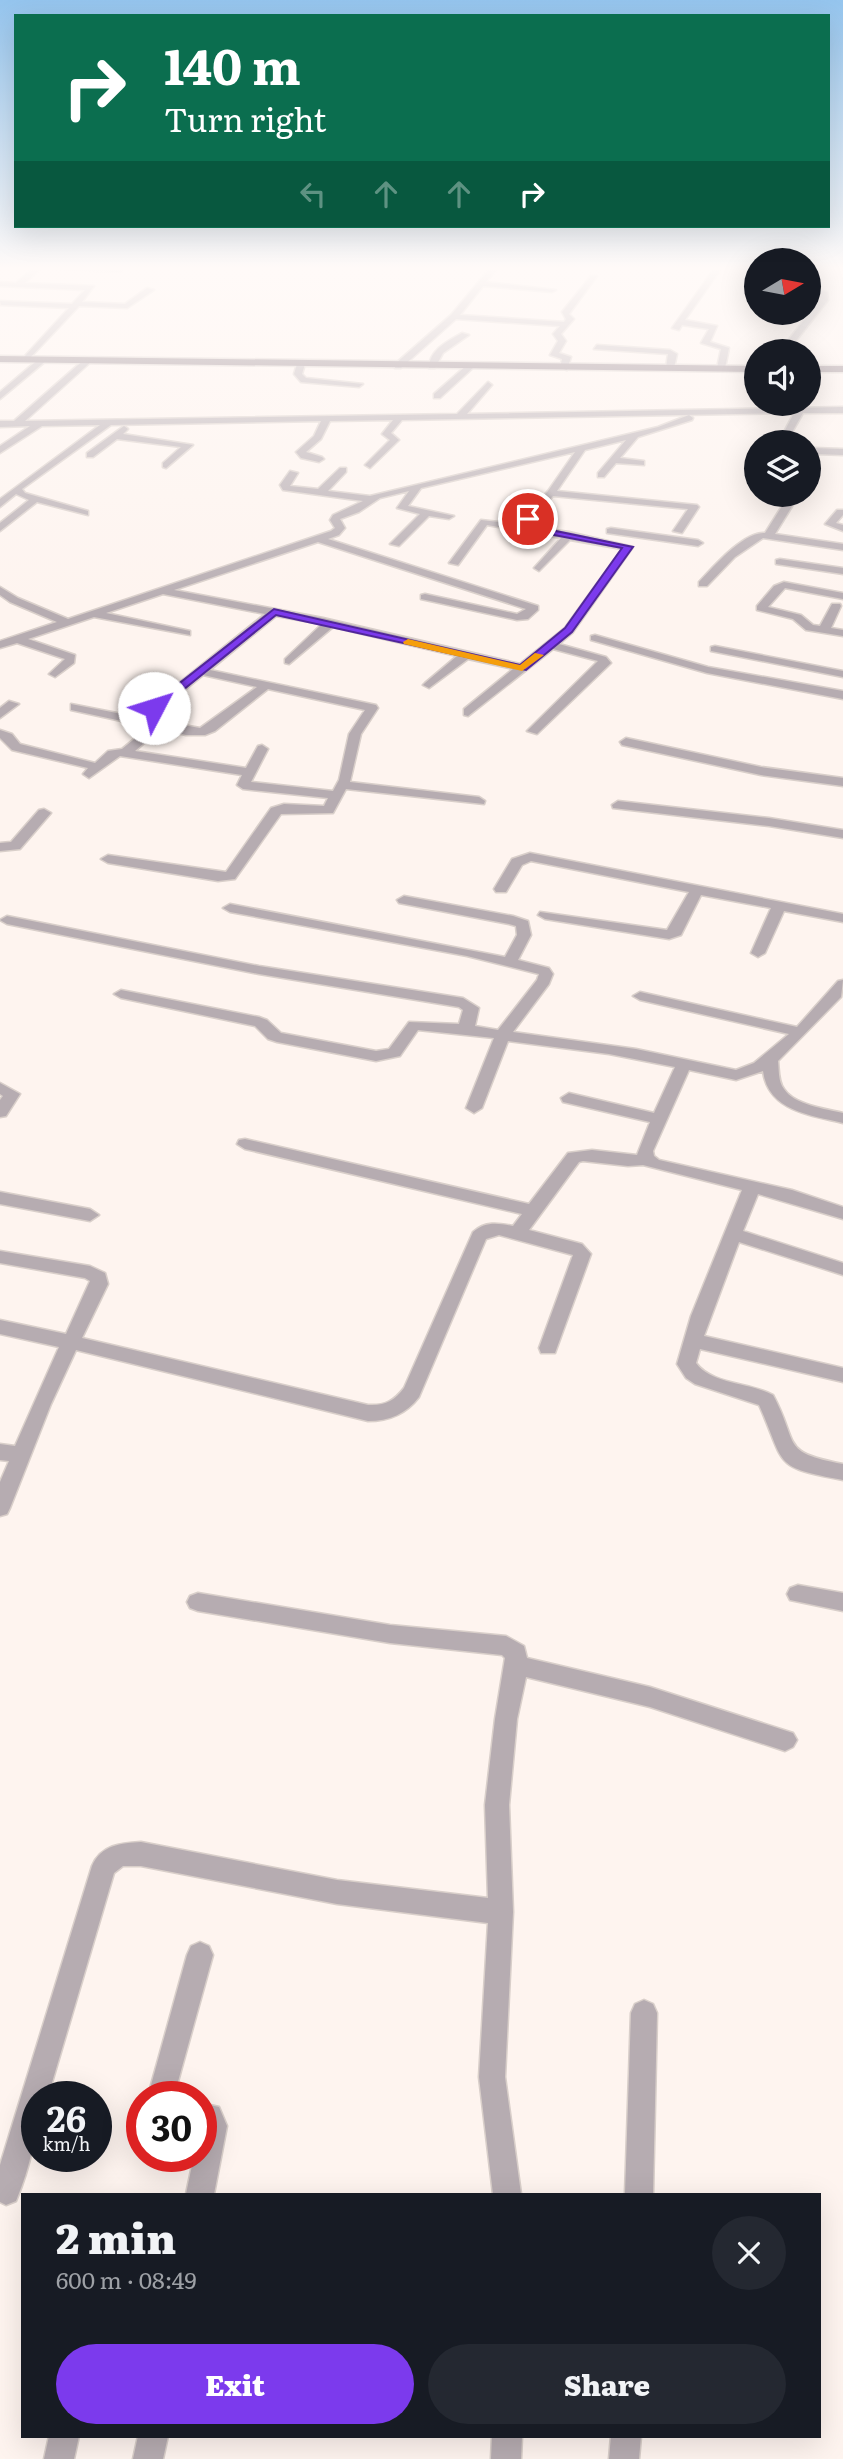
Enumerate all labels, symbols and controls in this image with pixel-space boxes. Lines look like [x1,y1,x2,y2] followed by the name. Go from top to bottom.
[164,27,301,100] text: 140 m
[49,42,140,133] icon: right
[164,94,326,142] text: Turn right
[294,175,332,213] icon: left
[367,175,405,213] icon: ahead
[440,175,478,213] icon: ahead
[513,175,551,213] icon: right
[744,248,821,326] north arrow
[744,248,821,507] map controls
[744,339,821,416] button: sound
[744,430,821,507] button: layers
[498,489,558,549] pin
[509,500,547,538] icon: arrive
[117,671,191,745] position arrow
[126,2081,217,2172] speed limit sign: 30
[47,2091,86,2143] text: 26
[43,2130,90,2157] text: km/h
[56,2205,176,2267] text: 2 min
[712,2216,786,2290] button: close
[56,2262,197,2296] text: 600 m · 08:49
[56,2344,414,2424] button: Exit
[428,2344,786,2424] button: Share

